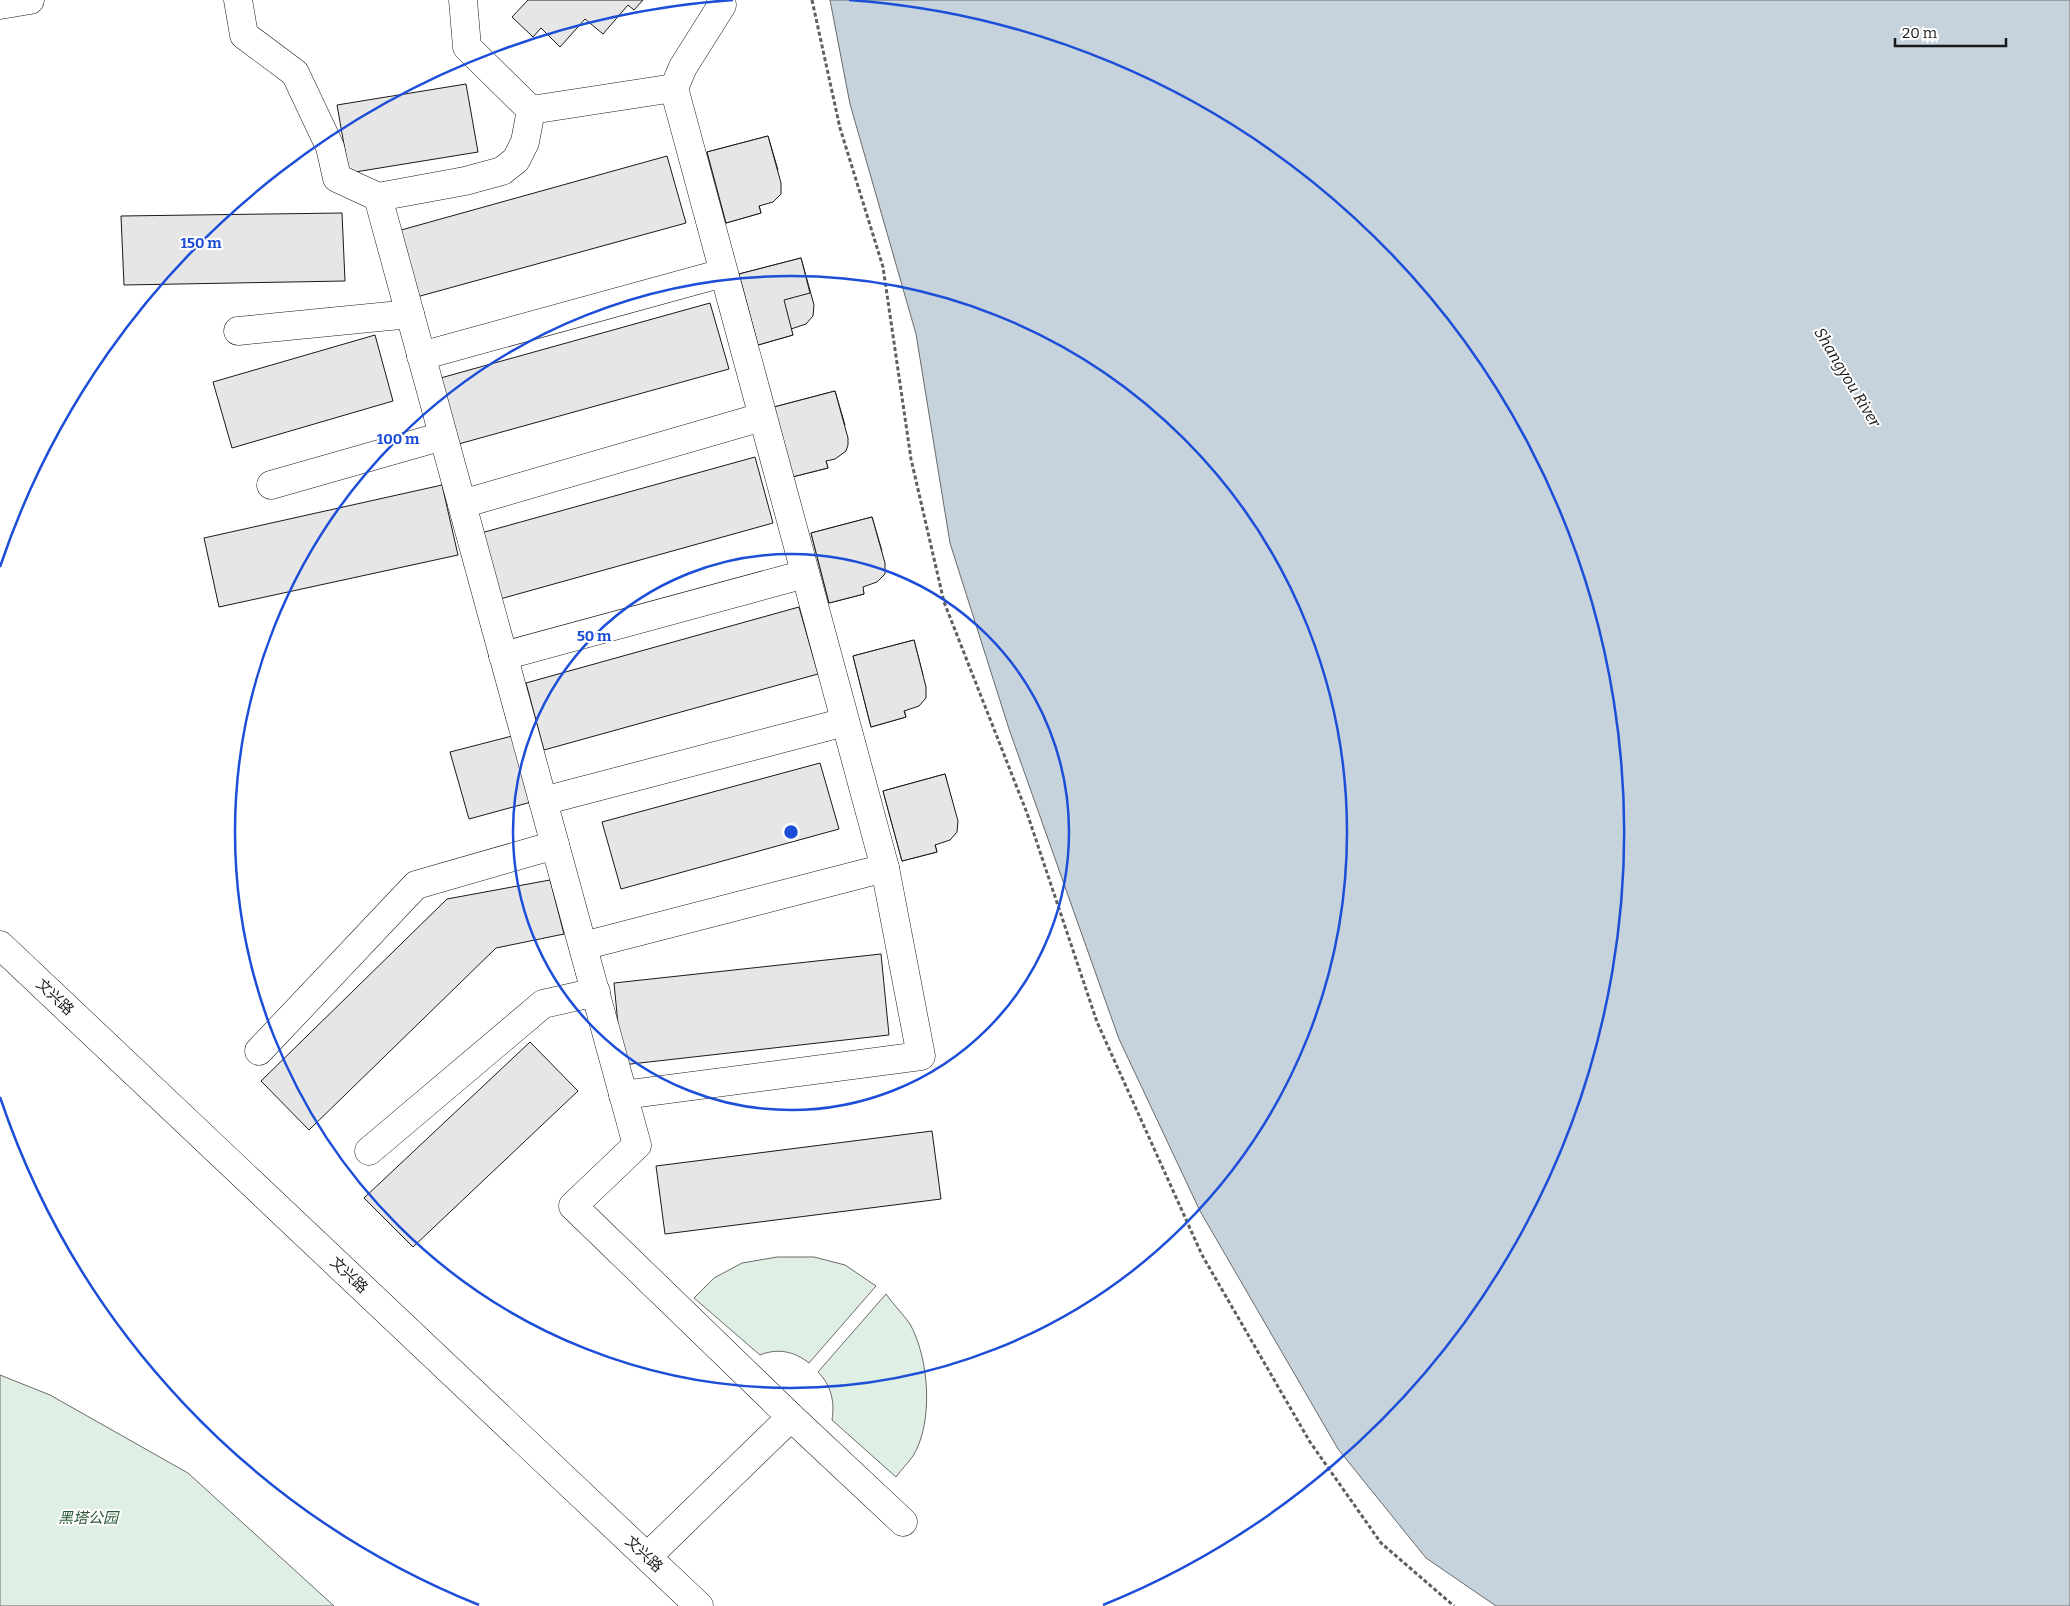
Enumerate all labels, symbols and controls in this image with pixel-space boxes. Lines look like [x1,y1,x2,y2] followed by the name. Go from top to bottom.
[1895,15,2006,47] scale bar
[1902,24,1938,42] text: 20 m
[180,234,222,252] text: 150 m
[1810,324,1886,432] water label: Shangyou River
[377,430,420,448] text: 100 m
[577,627,612,645] text: 50 m
[782,823,800,841] centre of rings
[32,975,78,1019] street label: 文兴路
[326,1253,372,1297] street label: 文兴路
[58,1509,120,1527] park label: 黑塔公园
[621,1532,667,1576] street label: 文兴路

